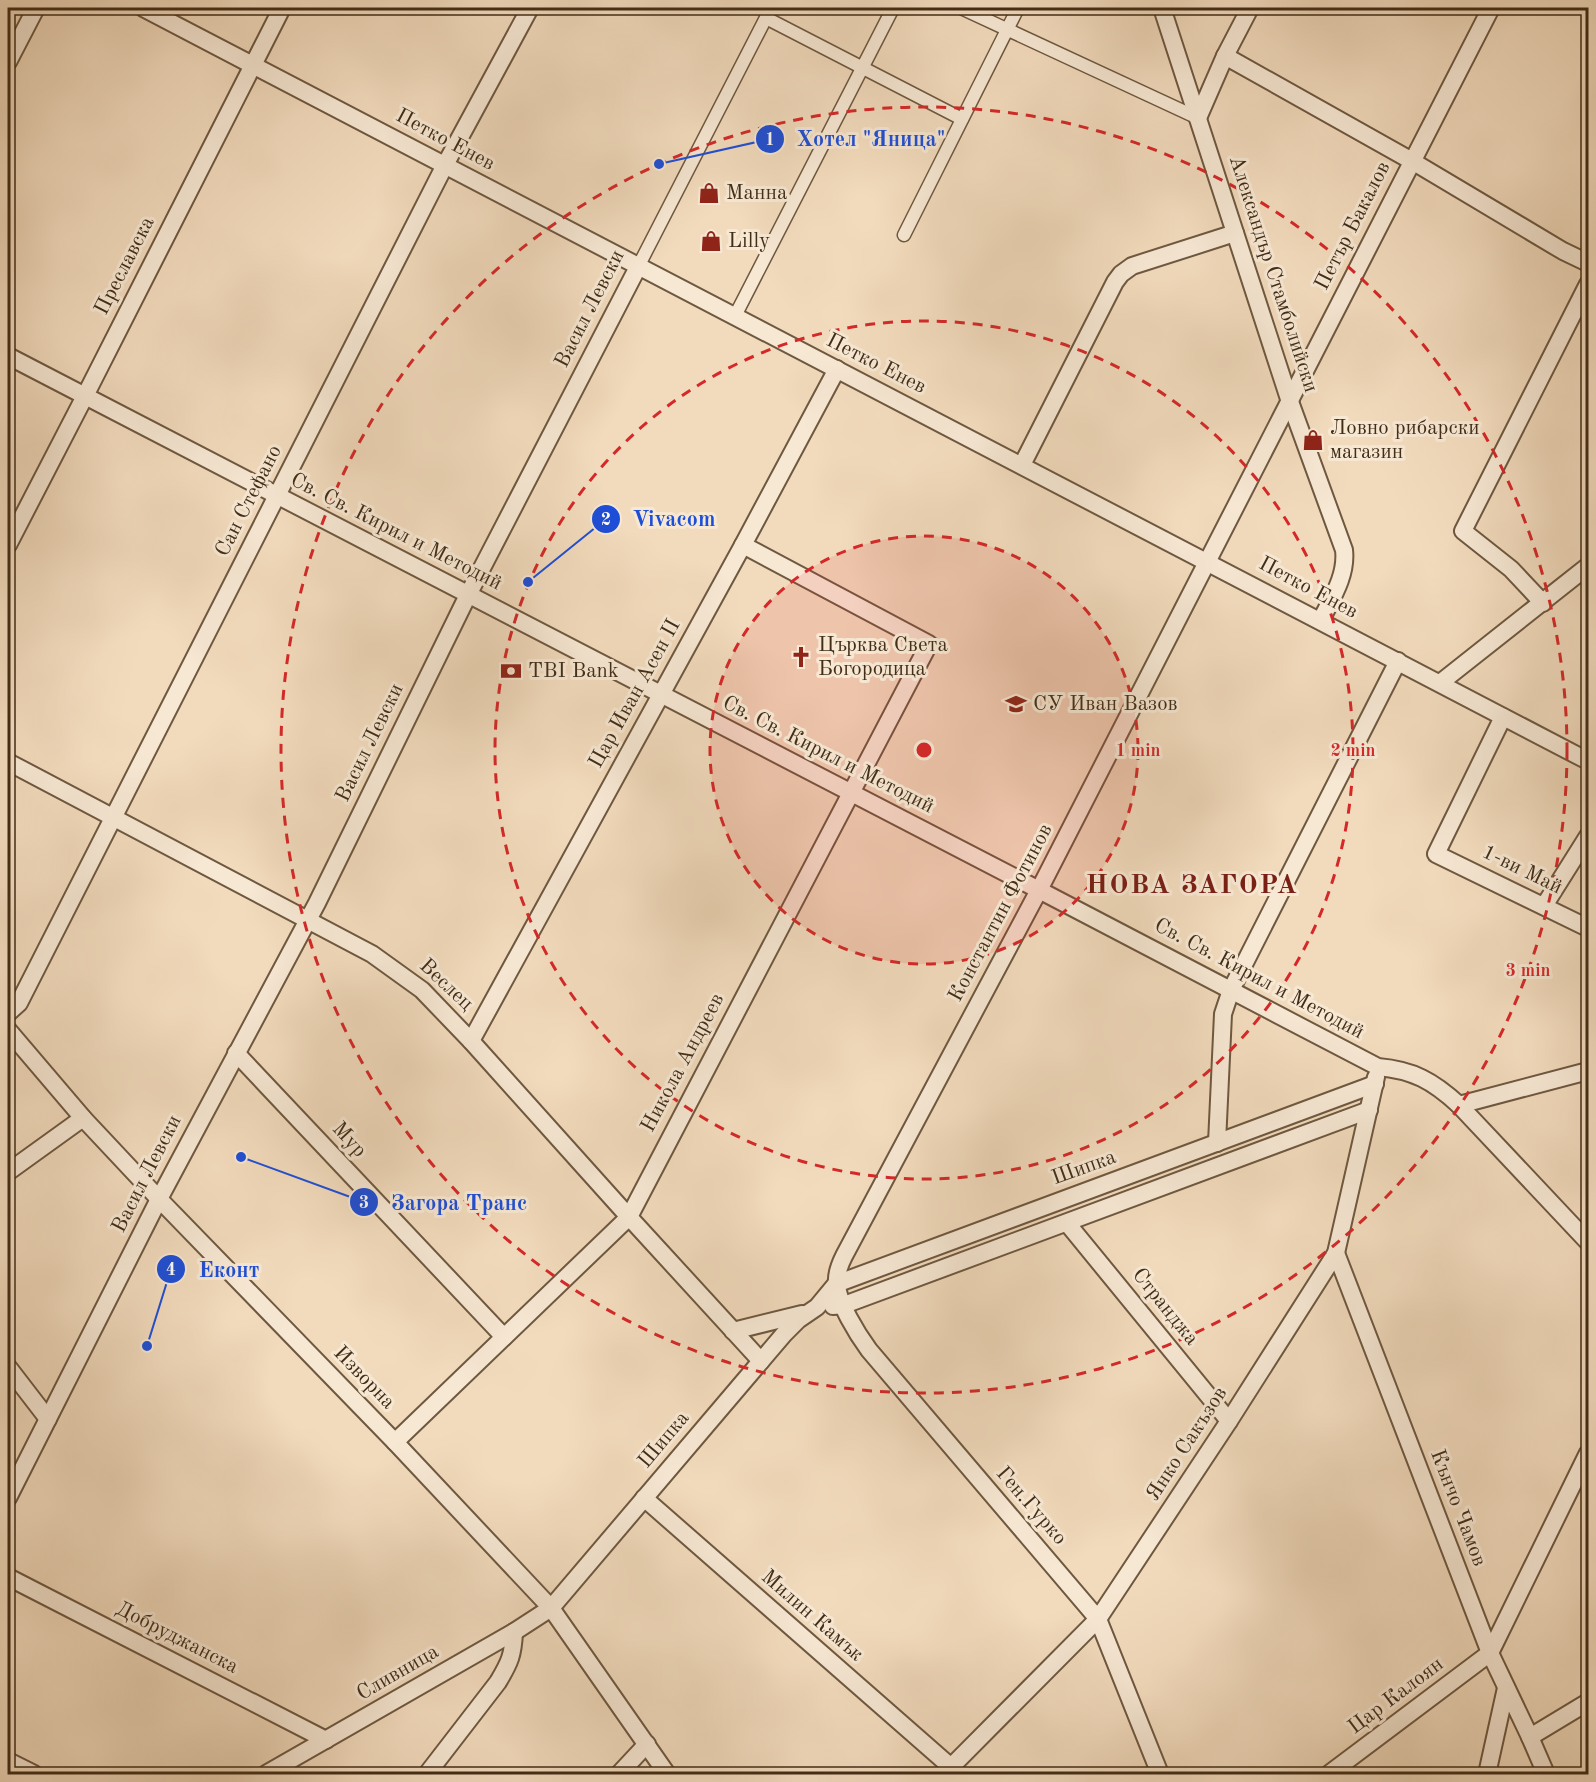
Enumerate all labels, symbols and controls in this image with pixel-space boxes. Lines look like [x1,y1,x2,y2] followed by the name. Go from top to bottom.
[392,105,498,175] street label: Петко Енев
[755,119,958,159] callout: Хотел "Яница"
[797,129,945,151] text: Хотел "Яница"
[765,131,775,149] text: 1
[1225,153,1321,395] street label: Александър Стамболийски
[1312,158,1394,294] street label: Петър Бакалов
[697,181,721,205] shop icon: Манна
[726,183,787,204] place label: Манна
[91,213,159,319] street label: Преславска
[699,229,723,253] shop icon: Lilly
[728,231,770,252] place label: Lilly
[551,247,629,371] street label: Васил Левски
[823,330,929,398] street label: Петко Енев
[1330,418,1479,463] place label: Ловно рибарски магазин
[1301,428,1325,452] shop icon: Ловно рибарски магазин
[212,442,286,560] street label: Сан Стефано
[287,470,505,594] street label: Св. Св. Кирил и Методий
[591,499,728,539] callout: Vivacom
[633,509,715,531] text: Vivacom
[601,511,611,529] text: 2
[1255,553,1361,623] street label: Петко Енев
[585,616,685,772] street label: Цар Иван Асен II
[818,635,948,680] place label: Църква Света Богородица
[789,645,813,669] church icon: Църква Света Богородица
[499,659,523,683] bank icon: TBI Bank
[528,661,619,682] place label: TBI Bank
[332,680,408,806] street label: Васил Левски
[1004,692,1028,716] school or university icon: СУ Иван Вазов
[719,693,937,817] street label: Св. Св. Кирил и Методий
[1033,694,1178,715] place label: СУ Иван Вазов
[914,740,934,760] centre of rings
[1115,742,1161,760] text: 1 min
[1330,742,1376,760] text: 2 min
[945,821,1057,1005] street label: Константин Фотинов
[1479,842,1565,898] street label: 1-ви Май
[1086,872,1298,899] district label: НОВА ЗАГОРА
[1151,915,1367,1043] street label: Св. Св. Кирил и Методий
[415,955,477,1015] street label: Веслец
[1505,962,1551,980] text: 3 min
[638,990,728,1136] street label: Никола Андреев
[108,1112,186,1236] street label: Васил Левски
[328,1118,370,1162] street label: Мур
[1049,1147,1119,1189] street label: Шипка
[349,1182,540,1222] callout: Загора Транс
[391,1193,527,1215] text: Загора Транс
[359,1194,369,1212] text: 3
[156,1249,271,1289] callout: Еконт
[199,1260,259,1282] text: Еконт
[166,1261,176,1279] text: 4
[1128,1264,1202,1350] street label: Странджа
[329,1342,399,1414] street label: Изворна
[1143,1383,1231,1505] street label: Янко Сакъзов
[634,1408,694,1472] street label: Шипка
[1426,1447,1490,1569] street label: Кънчо Чамов
[992,1463,1070,1549] street label: Ген.Гурко
[757,1566,867,1666] street label: Милин Камък
[112,1598,242,1678] street label: Добруджанска
[353,1641,443,1705] street label: Сливница
[1345,1654,1447,1738] street label: Цар Калоян

